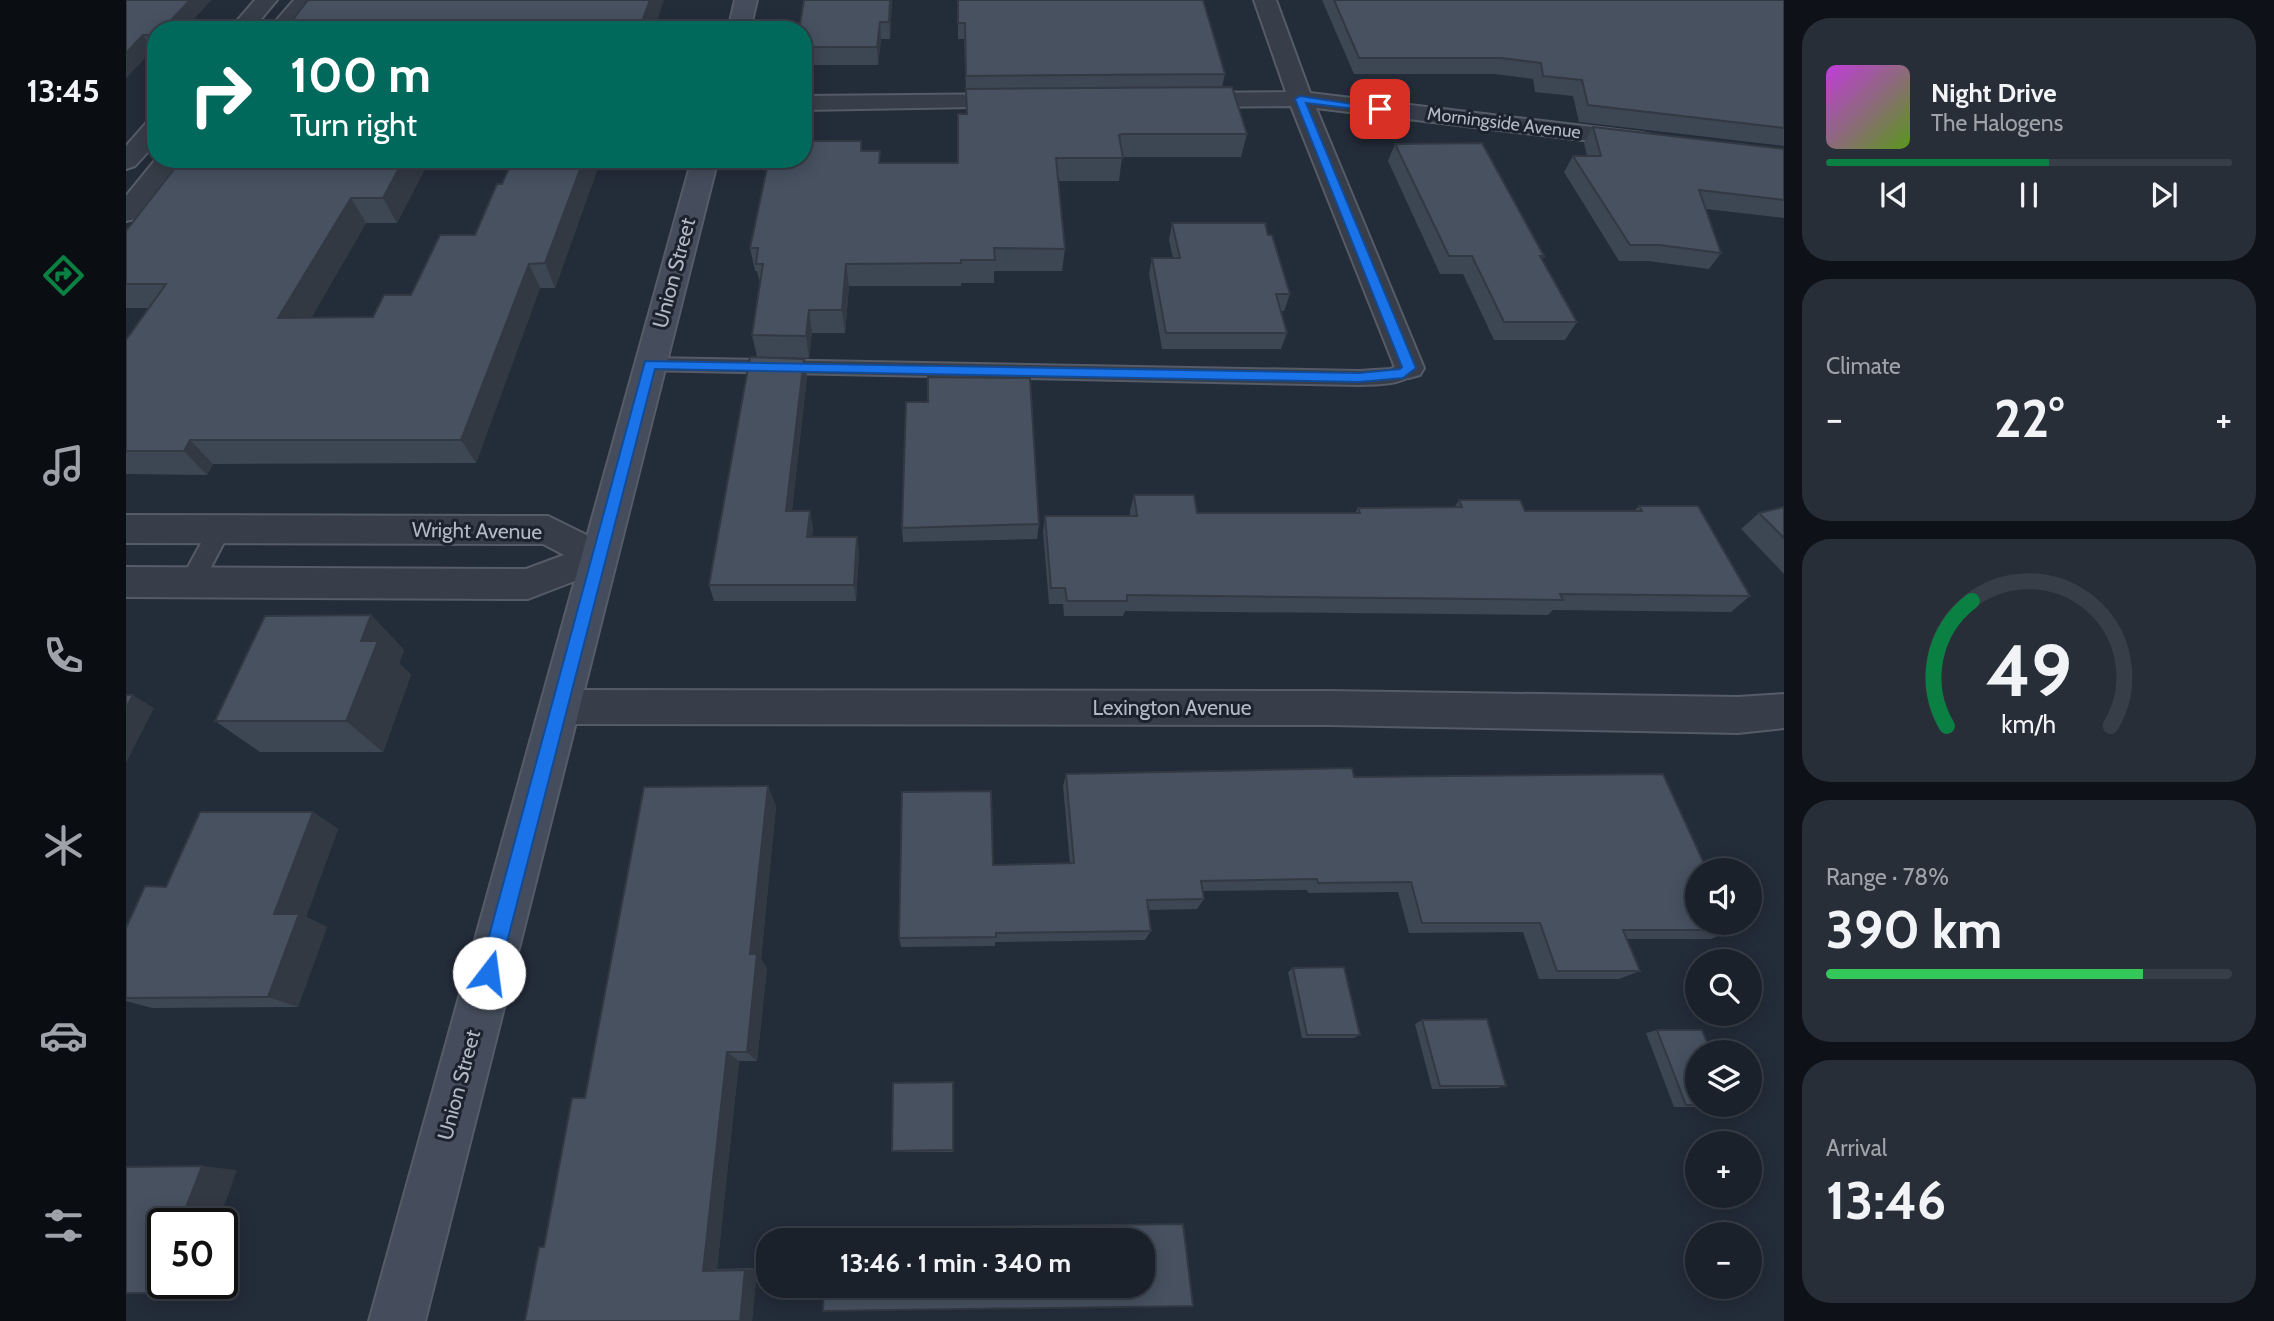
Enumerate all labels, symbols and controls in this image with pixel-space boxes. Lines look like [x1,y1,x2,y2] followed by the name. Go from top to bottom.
[290,45,431,104] text: 100 m
[175,49,266,140] icon: right
[26,71,100,110] text: 13:45
[1931,77,2057,109] text: Night Drive
[1350,79,1410,139] pin
[1361,90,1399,128] icon: arrive
[1426,103,1582,143] street label: Morningside Avenue
[290,105,417,144] text: Turn right
[1931,109,2063,137] text: The Halogens
[1875,176,1913,214] icon: previous
[2010,176,2048,214] icon: pause
[2145,176,2183,214] icon: next
[647,215,700,331] street label: Union Street
[39,251,88,300] icon: directions
[1826,352,1901,380] text: Climate
[1994,387,2064,450] text: 22°
[1826,395,1843,442] text: −
[2215,395,2232,442] text: +
[39,441,88,490] icon: music
[412,517,543,544] street label: Wright Avenue
[1986,627,2072,715] text: 49
[39,631,88,680] icon: phone
[1092,695,1252,720] street label: Lexington Avenue
[2002,709,2056,739] text: km/h
[39,821,88,870] icon: climate
[1685,858,1762,1299] map controls
[1685,858,1762,935] button: sound
[1826,863,1949,891] text: Range · 78%
[1826,898,2002,961] text: 390 km
[452,936,526,1010] position arrow
[1685,949,1762,1026] button: search
[39,1011,88,1060] icon: car
[432,1027,485,1143] street label: Union Street
[1685,1040,1762,1117] button: layers
[1685,1131,1762,1208] button: +
[1826,1134,1887,1162] text: Arrival
[1826,1169,1946,1232] text: 13:46
[39,1201,88,1250] icon: filters
[147,1208,238,1299] speed limit sign: 50
[1685,1222,1762,1299] button: −
[840,1247,1071,1279] text: 13:46 · 1 min · 340 m

